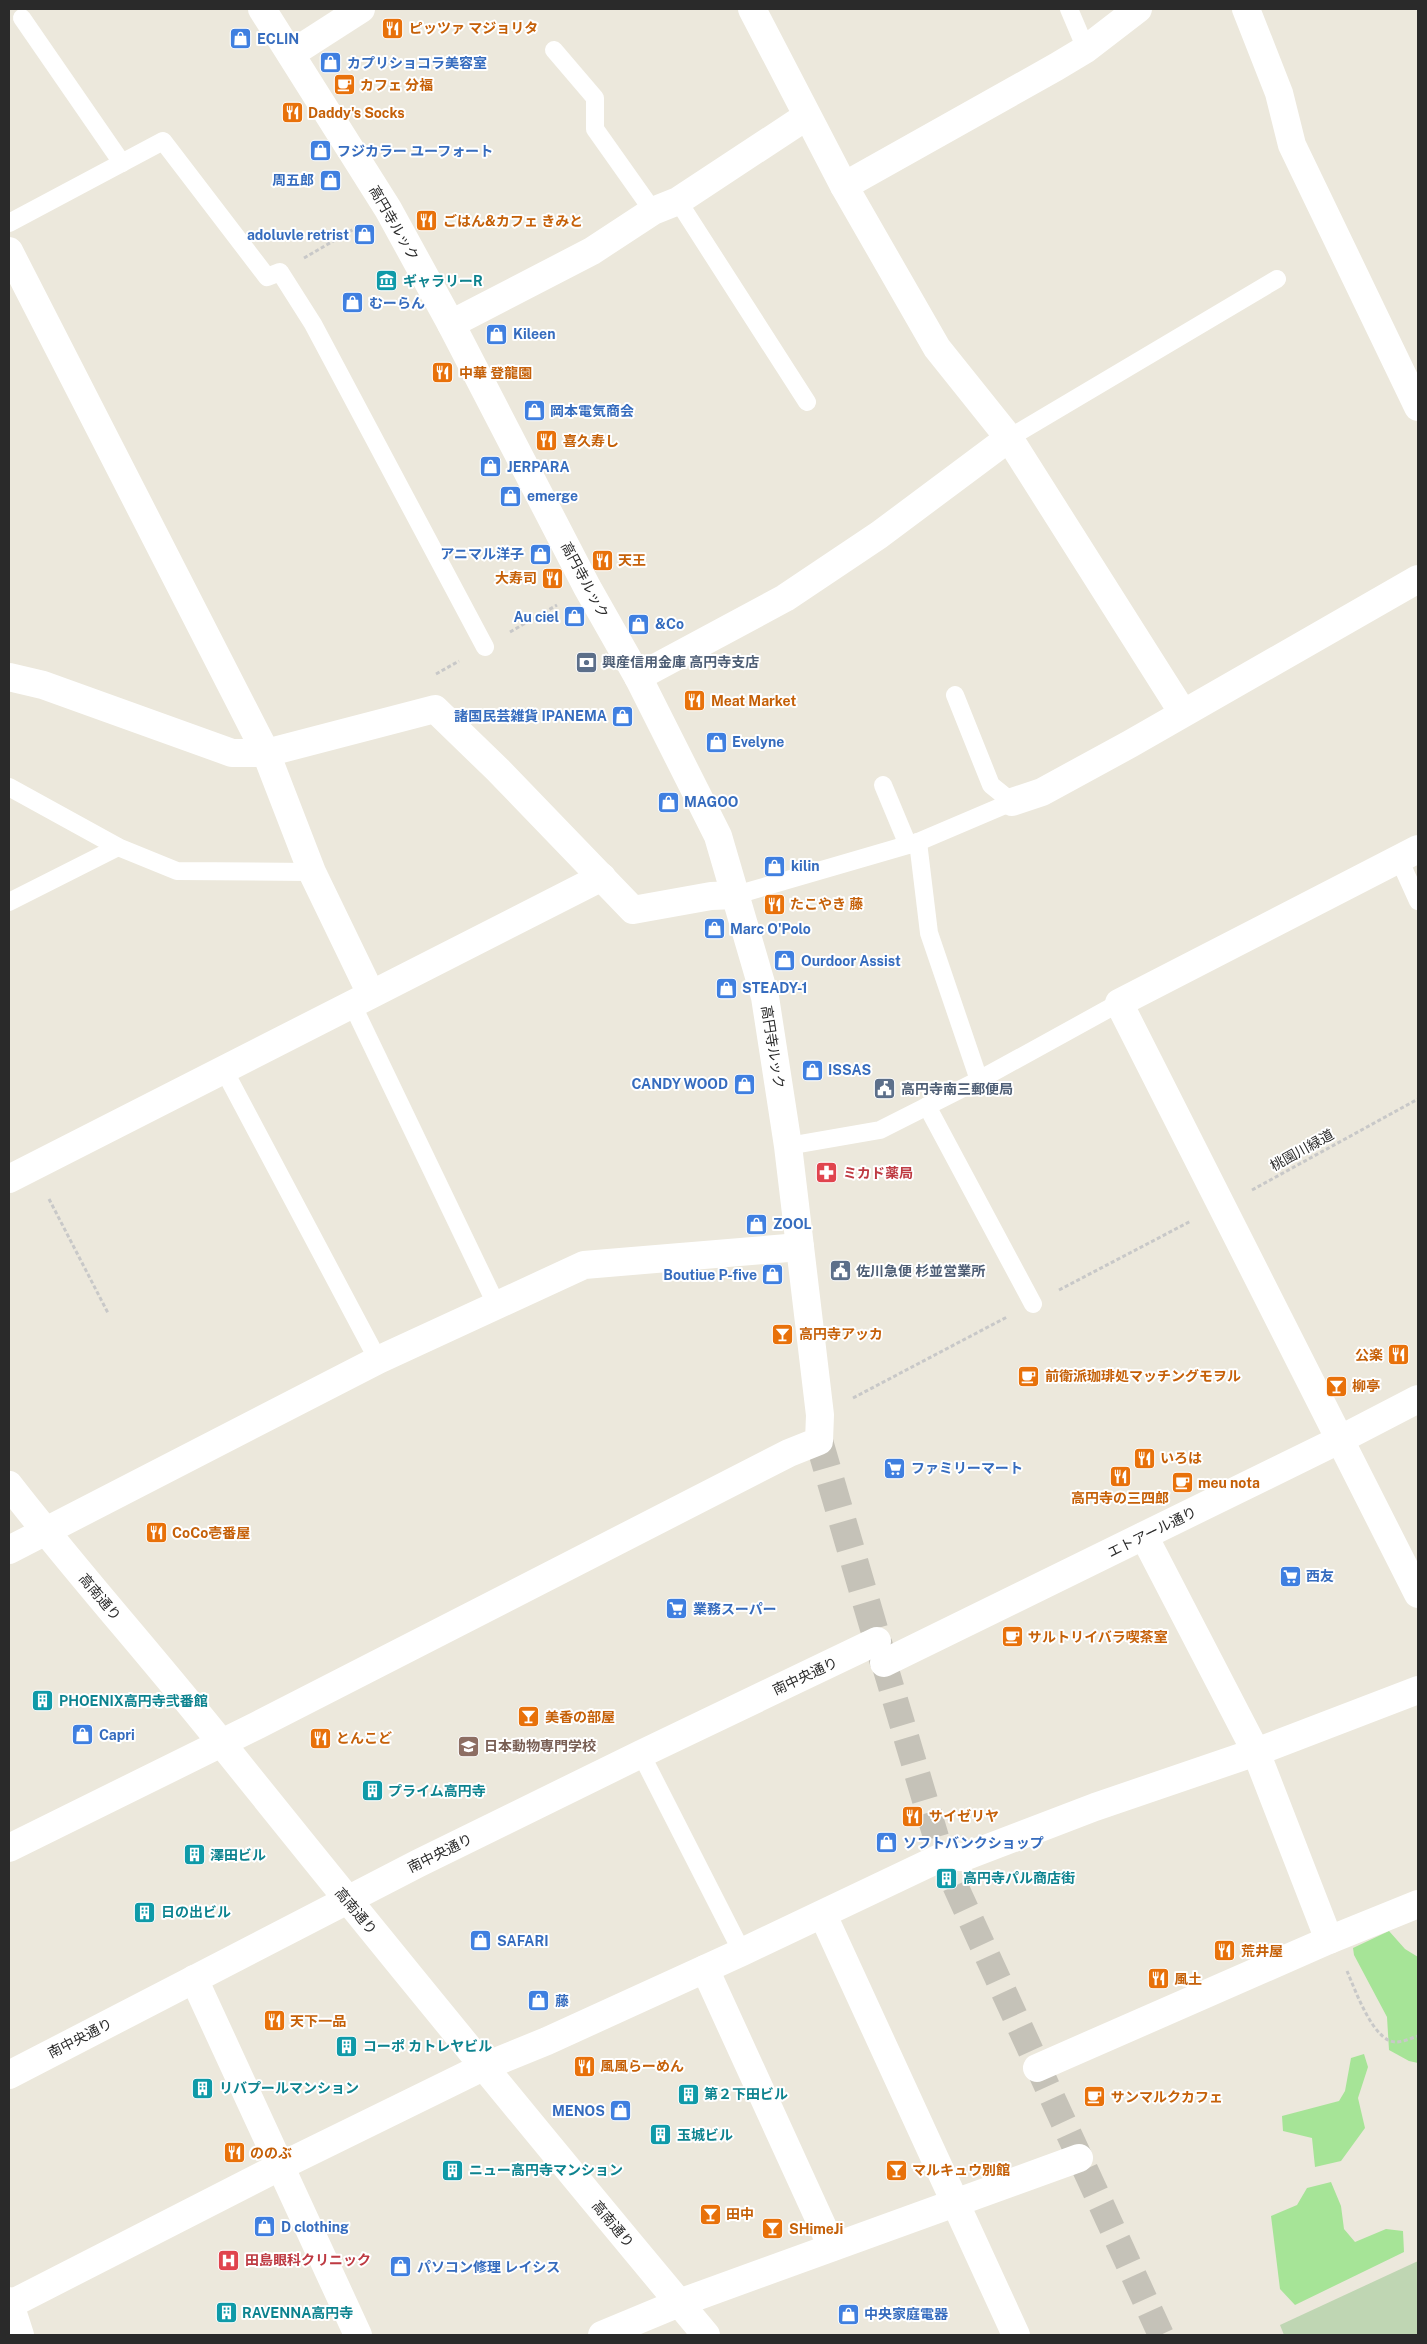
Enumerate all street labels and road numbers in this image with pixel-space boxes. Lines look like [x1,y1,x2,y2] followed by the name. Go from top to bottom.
[366,183,422,263] street label: 高円寺ルック
[558,539,612,621] street label: 高円寺ルック
[759,1004,787,1090] street label: 高円寺ルック
[1268,1126,1336,1174] street label: 桃園川緑道
[1105,1504,1199,1560] street label: エトアール通り
[76,1570,124,1624] street label: 高南通り
[770,1654,840,1698] street label: 南中央通り
[405,1830,475,1876] street label: 南中央通り
[332,1884,380,1938] street label: 高南通り
[45,2015,115,2061] street label: 南中央通り
[589,2197,637,2251] street label: 高南通り

